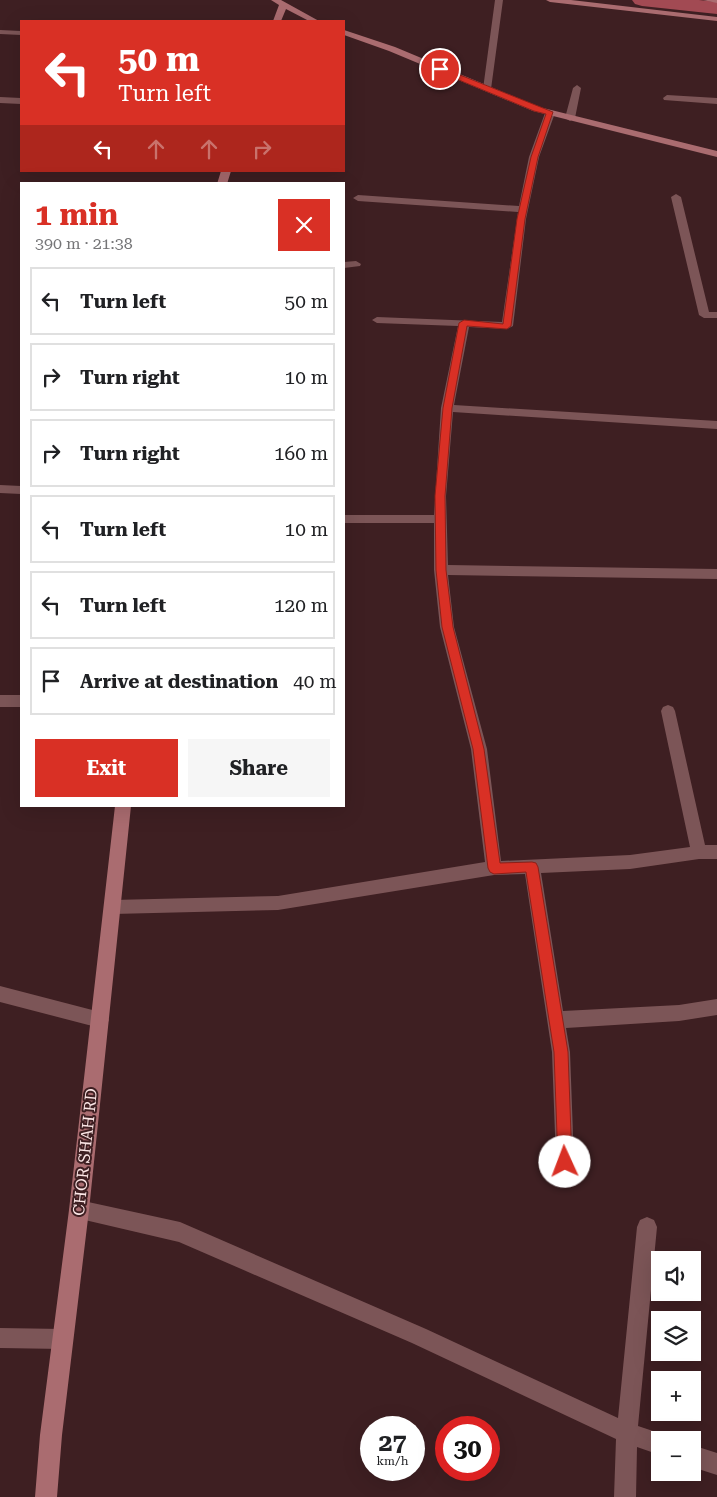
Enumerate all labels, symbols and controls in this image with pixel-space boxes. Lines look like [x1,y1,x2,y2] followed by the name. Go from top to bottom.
[118,39,200,80] text: 50 m
[35,40,100,105] icon: left
[419,48,461,90] pin
[426,55,454,83] icon: arrive
[118,81,211,106] text: Turn left
[89,135,117,163] icon: left
[142,135,170,163] icon: ahead
[195,135,223,163] icon: ahead
[248,135,276,163] icon: right
[35,197,118,232] text: 1 min
[278,199,330,251] button: close
[35,234,133,253] text: 390 m · 21:38
[37,287,65,315] icon: left
[80,290,166,313] text: Turn left
[285,290,328,313] text: 50 m
[37,363,65,391] icon: right
[80,366,180,389] text: Turn right
[285,366,328,389] text: 10 m
[37,439,65,467] icon: right
[80,442,180,465] text: Turn right
[274,442,328,465] text: 160 m
[37,515,65,543] icon: left
[80,518,166,541] text: Turn left
[285,518,328,541] text: 10 m
[37,591,65,619] icon: left
[80,594,166,617] text: Turn left
[274,594,328,617] text: 120 m
[37,667,65,695] icon: arrive
[80,670,278,693] text: Arrive at destination
[293,670,337,693] text: 40 m
[35,739,178,797] button: Exit
[188,739,330,797] button: Share
[69,1087,101,1217] street label: CHOR SHAH RD
[538,1135,590,1187] position arrow
[651,1251,701,1481] map controls
[651,1251,701,1301] button: sound
[651,1311,701,1361] button: layers
[651,1371,701,1421] button: +
[435,1416,500,1481] speed limit sign: 30
[378,1428,407,1457] text: 27
[651,1431,701,1481] button: −
[376,1454,409,1468] text: km/h

